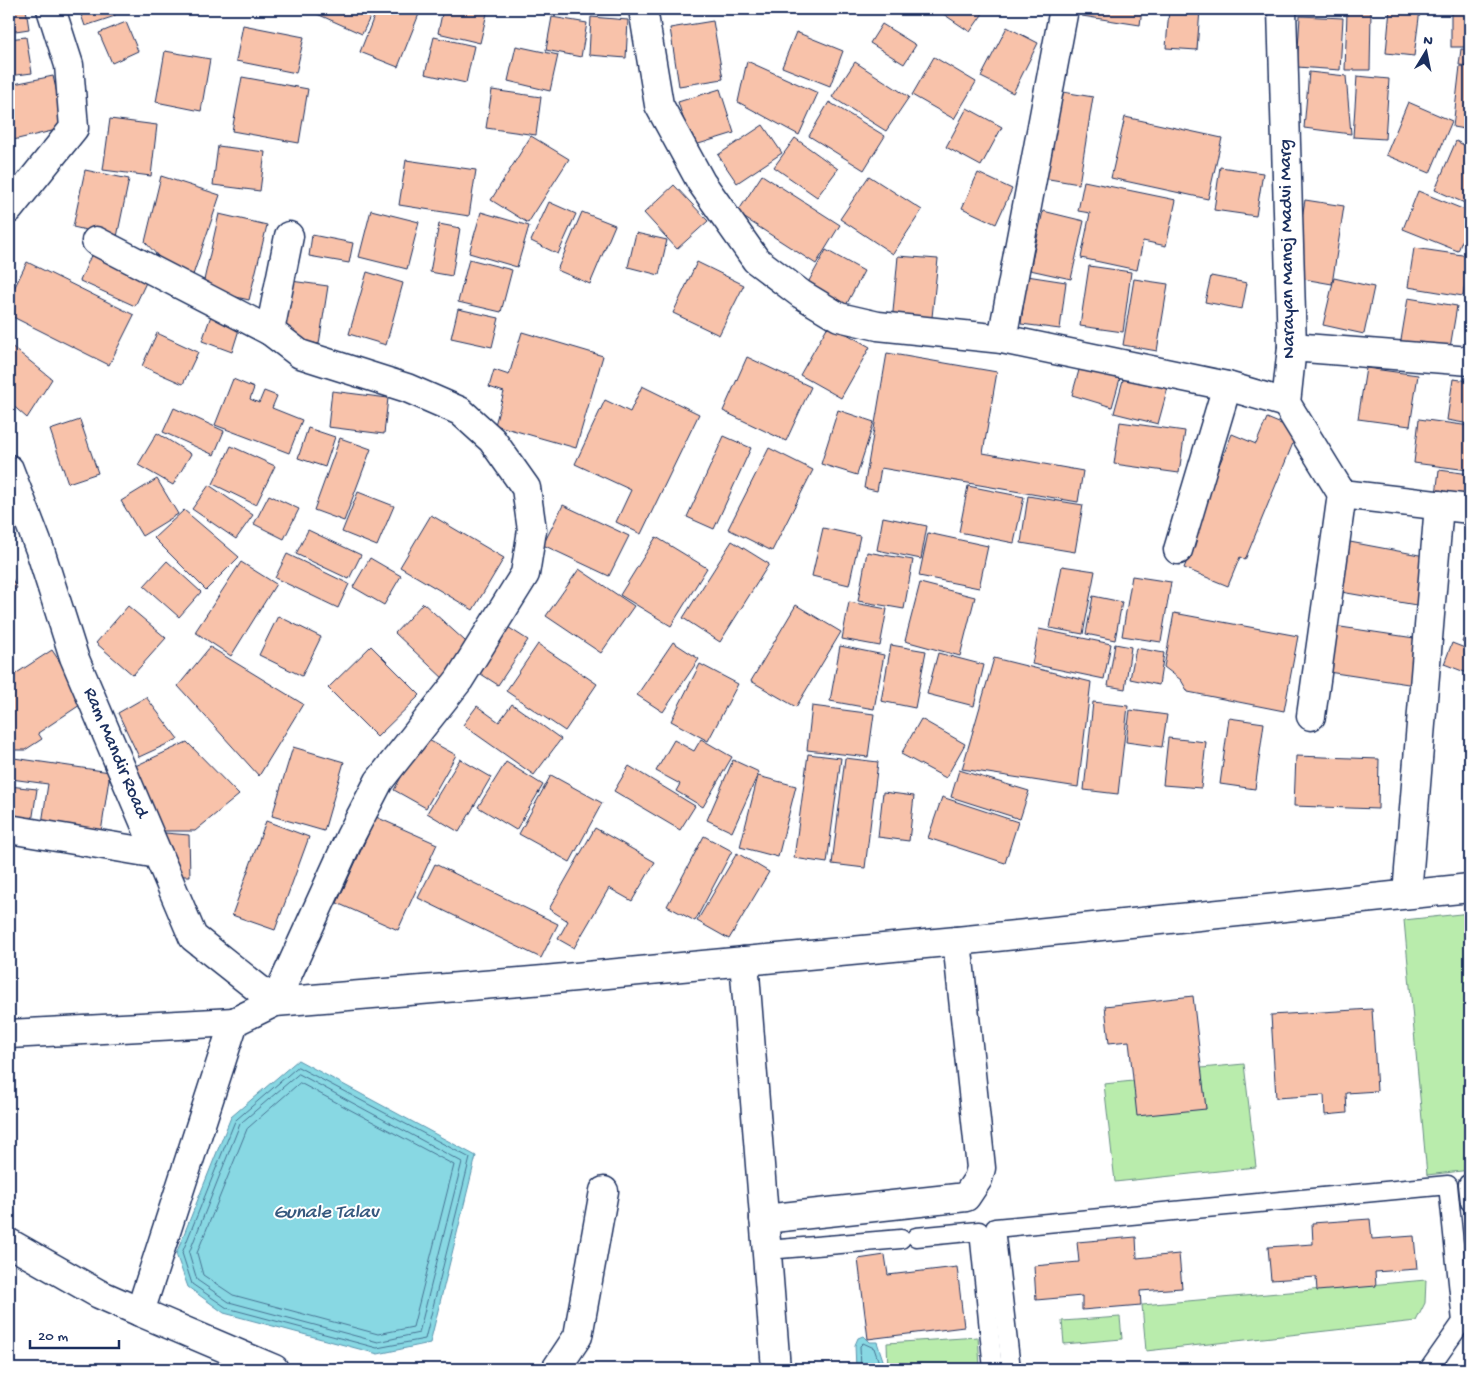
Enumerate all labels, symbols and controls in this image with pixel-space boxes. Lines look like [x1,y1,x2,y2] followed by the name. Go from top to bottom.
[1402,28,1452,78] north arrow
[1422,32,1434,51] text: N
[1275,139,1301,359] street label: Narayan Manoj Madvi Marg
[77,684,154,823] street label: Ram Mandir Road
[273,1202,381,1225] water label: Gunale Talav
[30,1318,119,1350] scale bar
[38,1328,68,1346] text: 20 m

